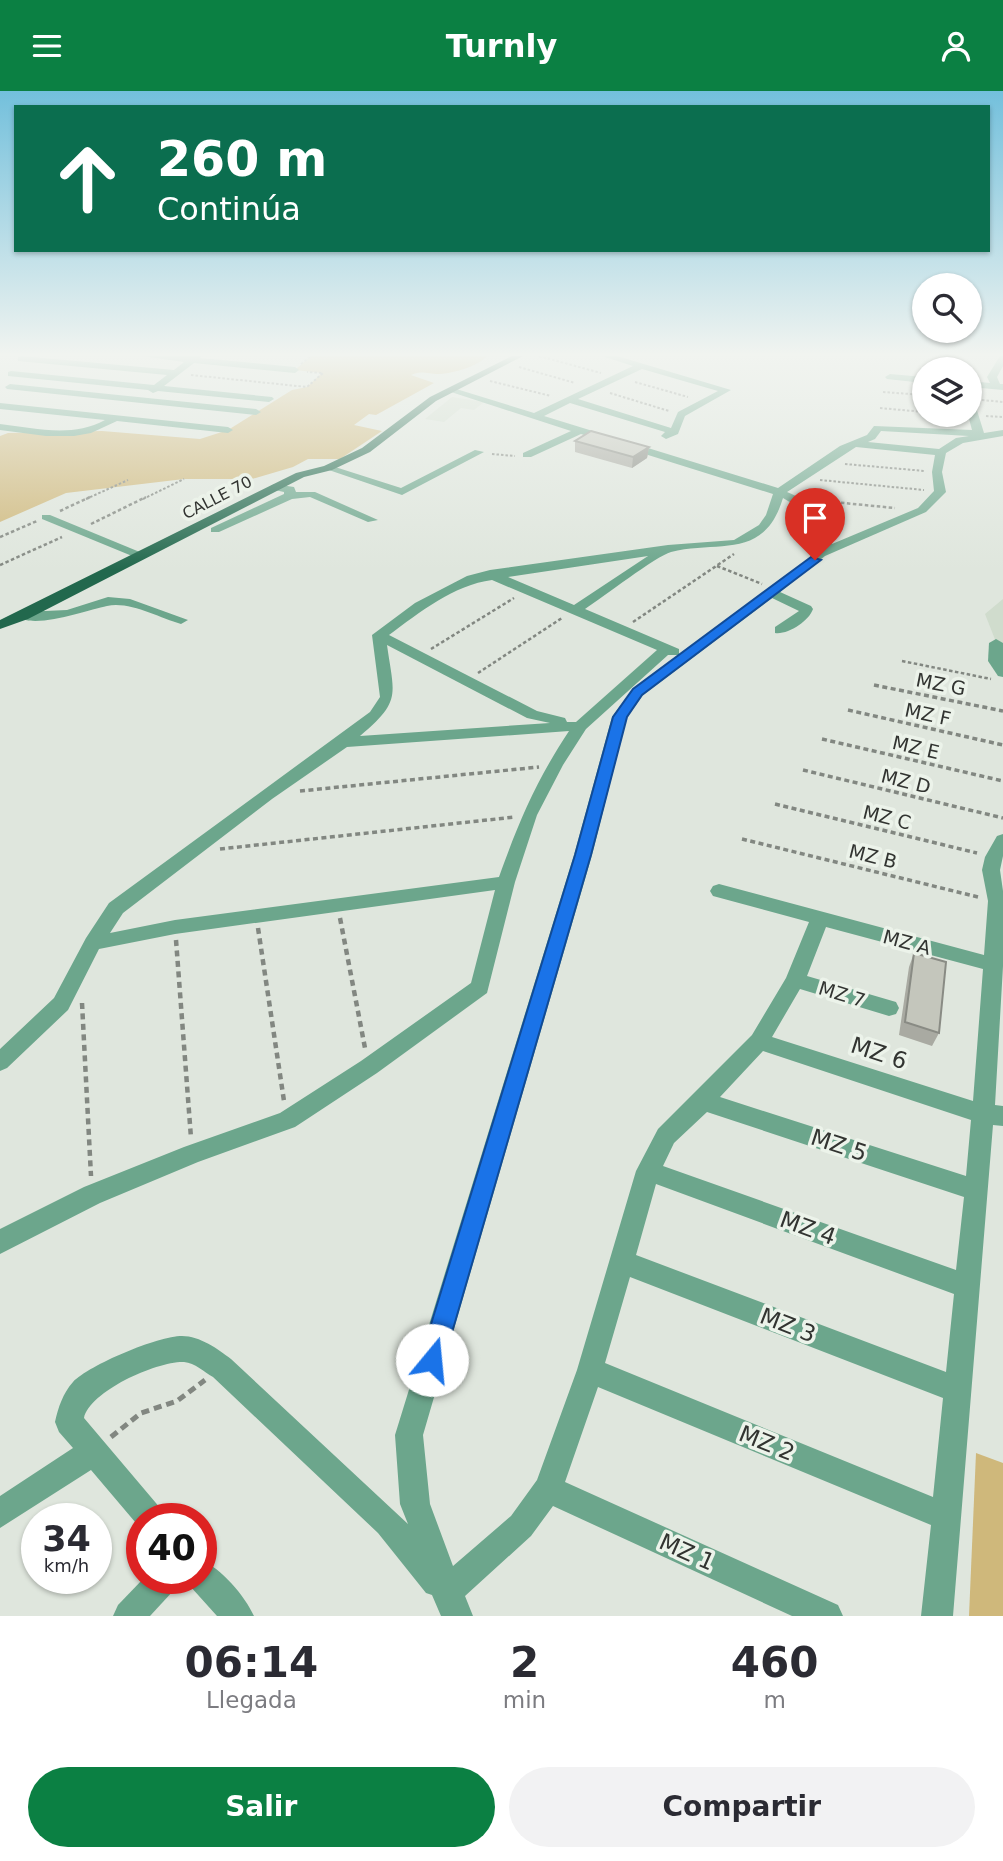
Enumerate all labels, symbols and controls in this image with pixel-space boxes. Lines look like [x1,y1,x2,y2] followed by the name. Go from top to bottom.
[28,27,66,65] icon: menu
[446,27,557,65] text: Turnly
[937,27,975,65] icon: person
[157,131,327,188] text: 260 m
[42,133,133,224] icon: ahead
[157,190,301,228] text: Continúa
[912,273,982,427] map controls
[912,273,982,343] button: search
[912,357,982,427] button: layers
[179,472,255,523] street label: CALLE 70
[785,488,845,560] pin
[796,499,834,537] icon: arrive
[914,668,968,700] street label: MZ G
[903,698,953,730] street label: MZ F
[890,731,942,763] street label: MZ E
[879,764,933,798] street label: MZ D
[861,800,913,834] street label: MZ C
[847,839,899,873] street label: MZ B
[881,925,933,959] street label: MZ A
[816,977,868,1011] street label: MZ 7
[848,1032,910,1074] street label: MZ 6
[808,1124,870,1166] street label: MZ 5
[777,1206,839,1250] street label: MZ 4
[756,1303,820,1347] street label: MZ 3
[395,1323,469,1397] position arrow
[735,1420,799,1466] street label: MZ 2
[126,1503,217,1594] speed limit sign: 40
[42,1519,91,1559] text: 34
[655,1528,719,1576] street label: MZ 1
[44,1555,89,1576] text: km/h
[185,1638,318,1687] text: 06:14
[510,1638,539,1687] text: 2
[731,1638,818,1687] text: 460
[206,1687,297,1713] text: Llegada
[503,1687,546,1713] text: min
[763,1687,786,1713] text: m
[28,1767,495,1847] button: Salir
[509,1767,975,1847] button: Compartir

